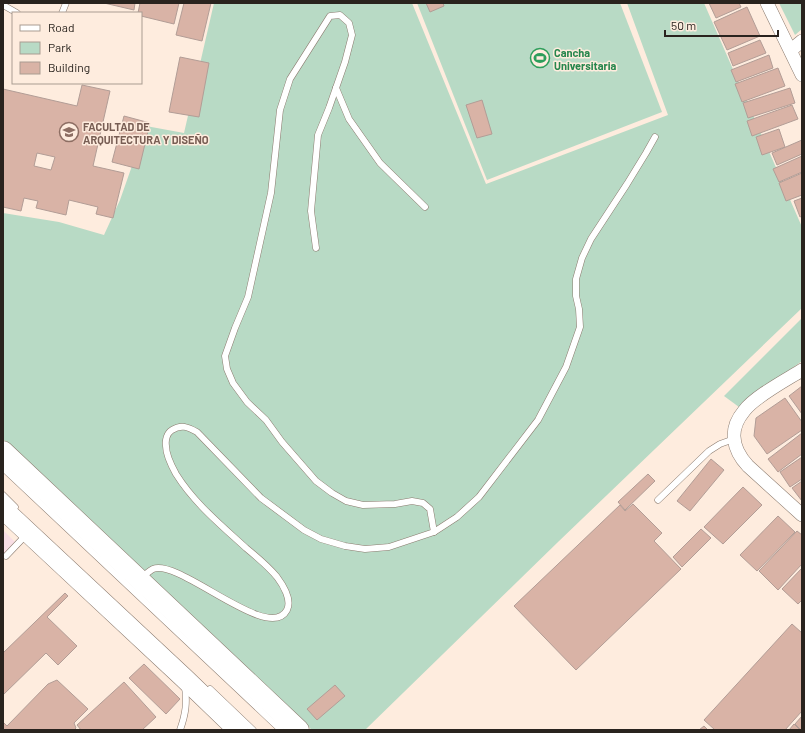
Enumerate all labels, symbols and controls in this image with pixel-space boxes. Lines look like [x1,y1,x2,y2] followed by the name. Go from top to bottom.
[12,12,142,84] legend
[665,12,778,38] scale bar
[671,18,696,32] text: 50 m
[48,20,75,34] text: Road
[48,40,72,54] text: Park
[554,46,617,72] place label: Cancha Universitaria
[529,47,551,69] sports icon: Cancha Universitaria
[48,60,90,74] text: Building
[83,120,209,146] place label: FACULTAD DE ARQUITECTURA Y DISEÑO
[58,121,80,143] school or university icon: FACULTAD DE ARQUITECTURA Y DISEÑO

